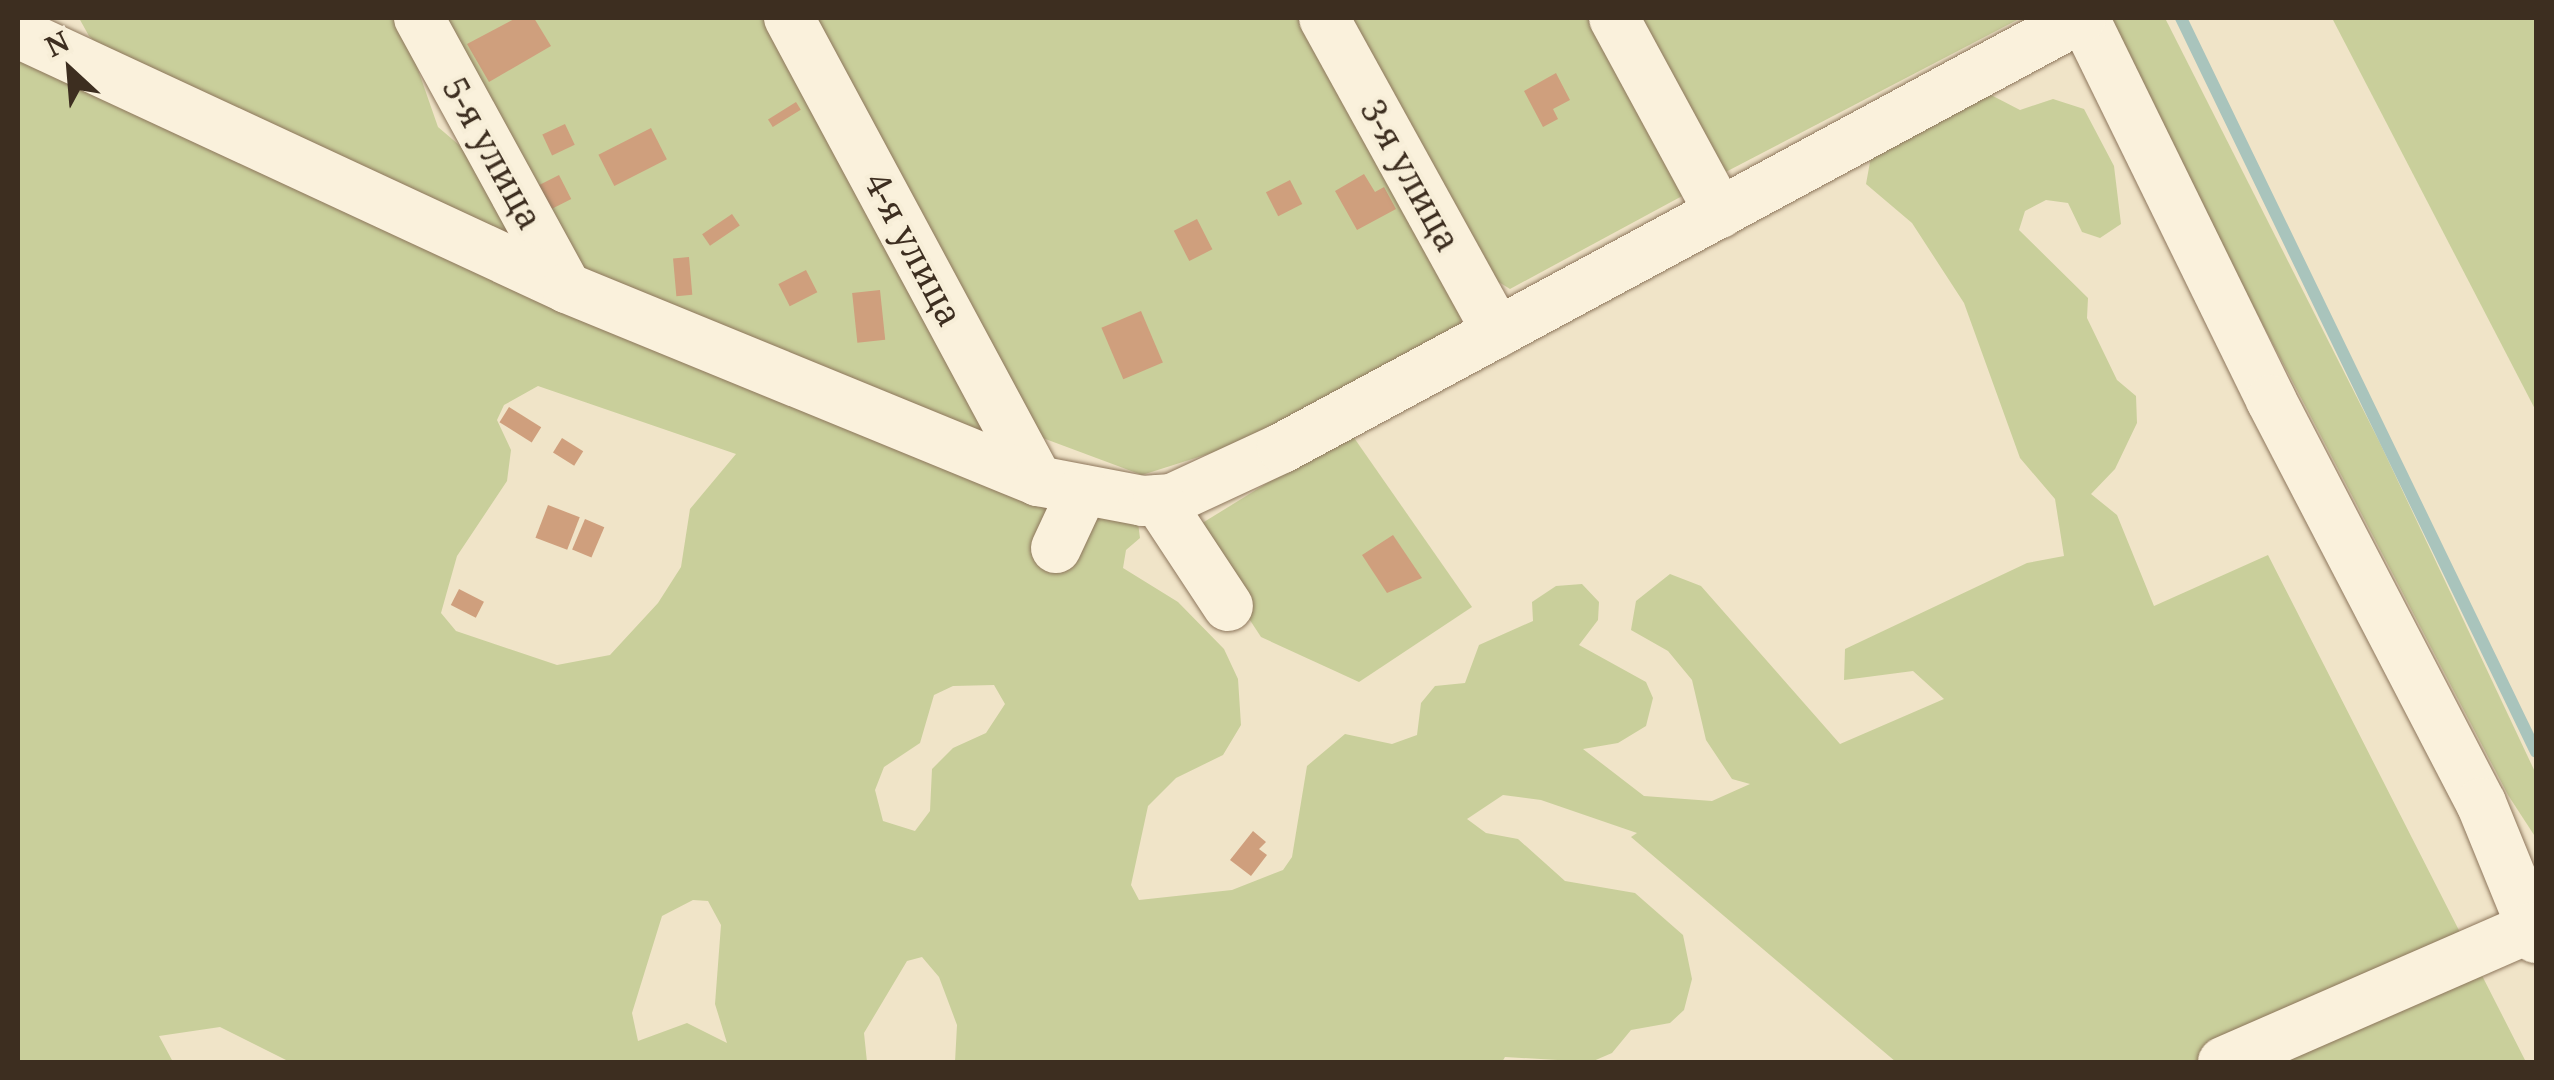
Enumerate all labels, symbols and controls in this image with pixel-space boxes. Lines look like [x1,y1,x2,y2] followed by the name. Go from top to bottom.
[20,20,120,120] north arrow
[39,21,75,65] text: N
[434,70,552,236] street label: 5-я улица
[1352,92,1470,258] street label: 3-я улица
[856,165,972,333] street label: 4-я улица

